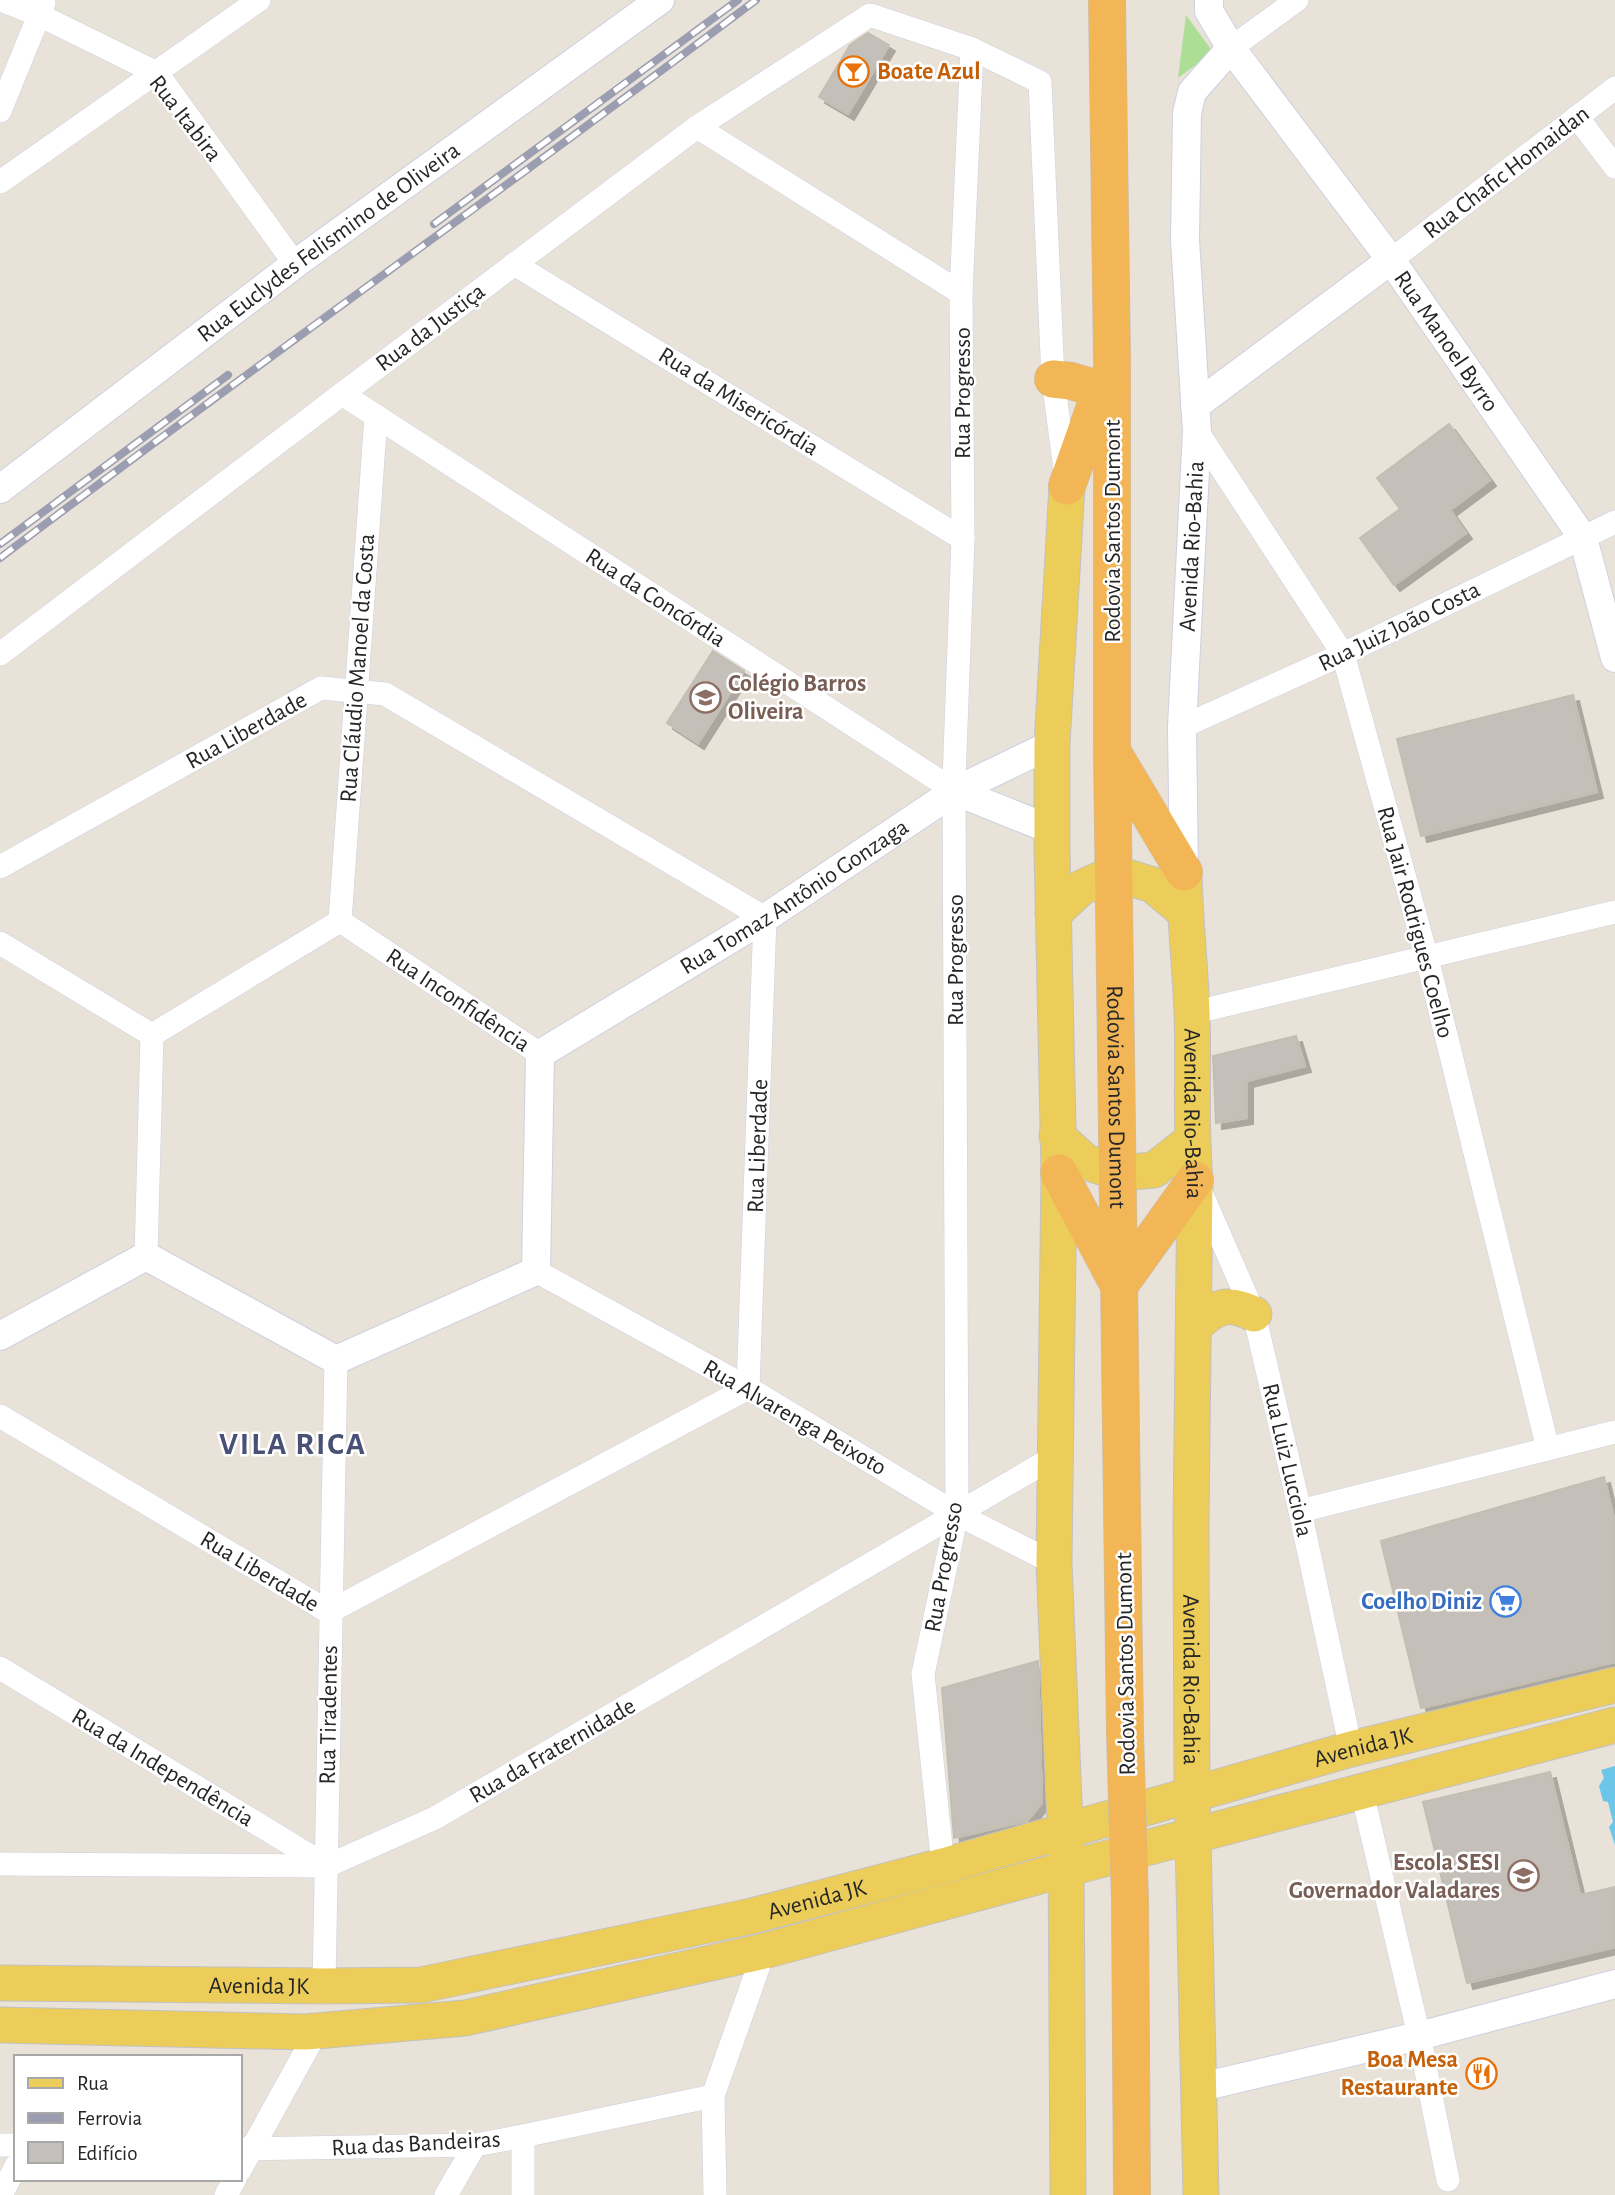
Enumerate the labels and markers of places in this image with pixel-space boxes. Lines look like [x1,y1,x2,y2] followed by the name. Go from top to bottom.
[837,54,871,88] bar icon: Boate Azul
[877,60,980,84] place label: Boate Azul
[728,672,866,724] place label: Colégio Barros Oliveira
[688,680,722,714] school or university icon: Colégio Barros Oliveira
[1488,1584,1522,1618] supermarket icon: Coelho Diniz
[1361,1590,1482,1614] place label: Coelho Diniz
[1289,1851,1500,1903] place label: Escola SESI Governador Valadares
[1506,1859,1540,1893] school or university icon: Escola SESI Governador Valadares
[1341,2048,1458,2100] place label: Boa Mesa Restaurante
[1464,2056,1498,2090] restaurant icon: Boa Mesa Restaurante

